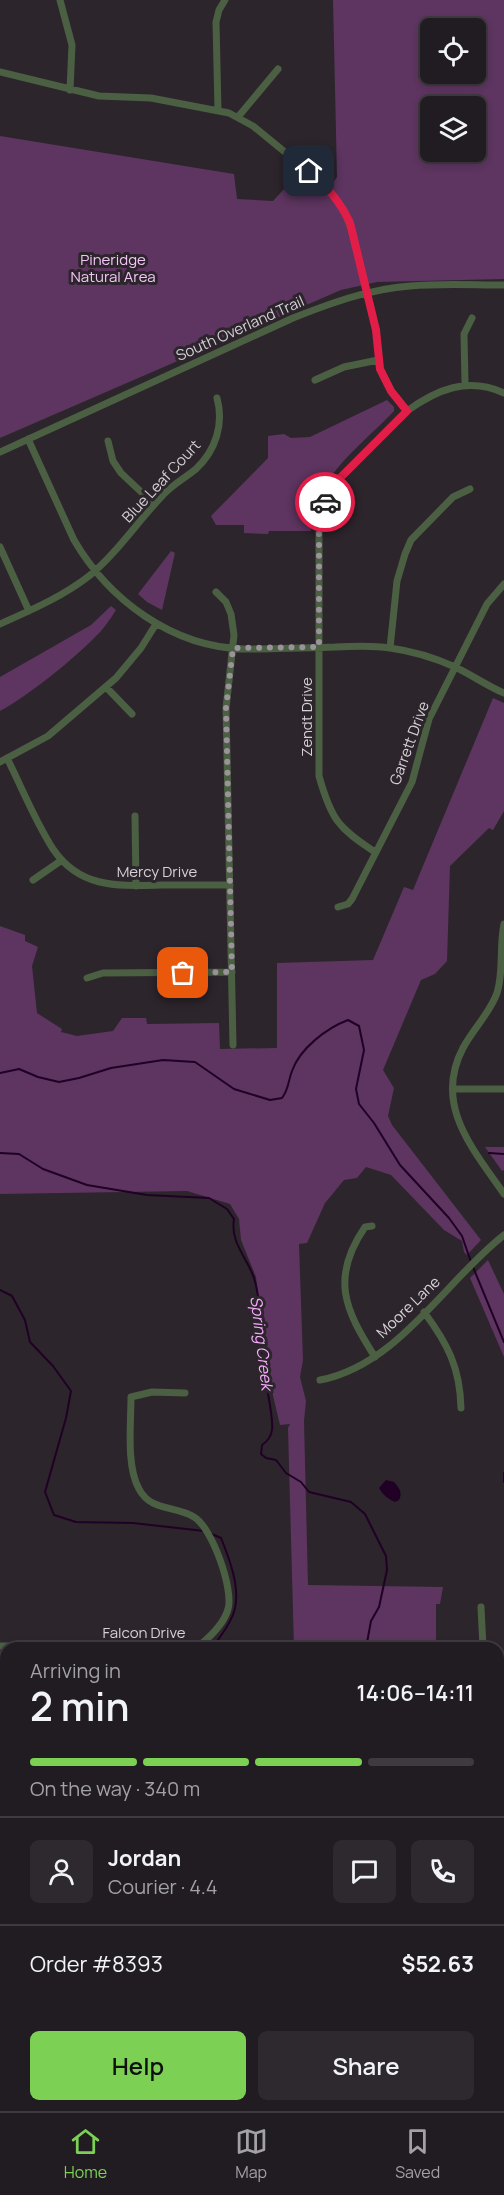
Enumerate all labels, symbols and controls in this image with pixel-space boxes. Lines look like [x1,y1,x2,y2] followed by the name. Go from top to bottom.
[420,18,486,162] map controls
[420,18,486,84] button: locate
[420,96,486,162] button: layers
[283,145,334,196] pin
[292,154,325,187] icon: home
[70,249,156,287] park label: Pineridge Natural Area
[172,290,308,366] street label: South Overland Trail
[117,435,205,527] street label: Blue Leaf Court
[295,472,355,532] courier
[309,486,342,519] icon: car
[296,677,317,757] street label: Zendt Drive
[384,698,434,788] street label: Garrett Drive
[117,861,198,882] street label: Mercy Drive
[157,947,208,998] pin
[166,956,199,989] icon: bag
[372,1271,445,1343] street label: Moore Lane
[245,1295,279,1393] water label: Spring Creek
[102,1622,186,1643] street label: Falcon Drive
[30,1657,121,1684] text: Arriving in
[356,1678,474,1708] text: 14:06–14:11
[30,1679,129,1733] text: 2 min
[30,1775,200,1802] text: On the way · 340 m
[30,1840,93,1903] button: person
[333,1840,396,1903] button: chat
[411,1840,474,1903] button: phone
[108,1843,181,1873] text: Jordan
[108,1873,218,1900] text: Courier · 4.4
[30,1949,163,1979] text: Order #8393
[402,1949,474,1979] text: $52.63
[30,2031,246,2100] button: Help
[258,2031,474,2100] button: Share
[64,2125,107,2183] tab: Home
[235,2125,268,2183] tab: Map
[395,2125,440,2183] tab: Saved

